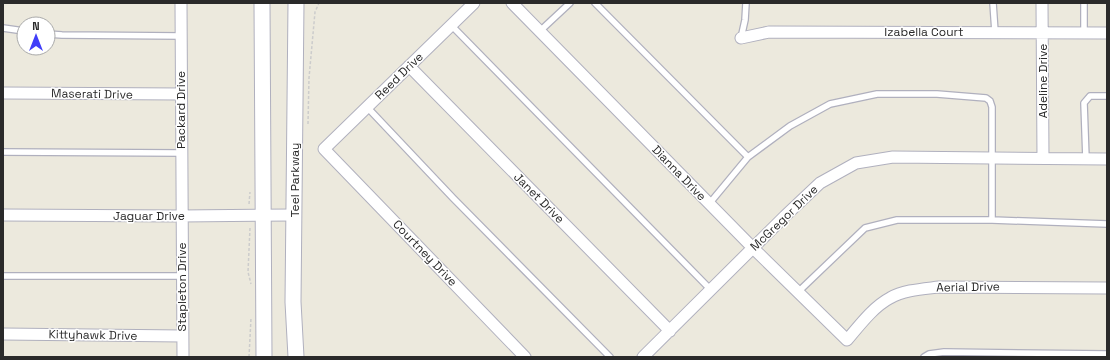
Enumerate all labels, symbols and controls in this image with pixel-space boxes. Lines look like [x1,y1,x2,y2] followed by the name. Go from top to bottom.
[16,16,56,56] north arrow
[32,19,40,33] text: N
[884,24,964,40] street label: Izabella Court
[1035,44,1051,118] street label: Adeline Drive
[371,49,427,103] street label: Reed Drive
[173,71,189,149] street label: Packard Drive
[51,85,133,103] street label: Maserati Drive
[648,142,710,204] street label: Dianna Drive
[287,143,303,217] street label: Teel Parkway
[510,169,568,227] street label: Janet Drive
[747,182,821,254] street label: McGregor Drive
[113,208,185,224] street label: Jaguar Drive
[389,216,461,290] street label: Courtney Drive
[174,242,190,332] street label: Stapleton Drive
[936,278,1000,296] street label: Aerial Drive
[48,326,138,344] street label: Kittyhawk Drive

